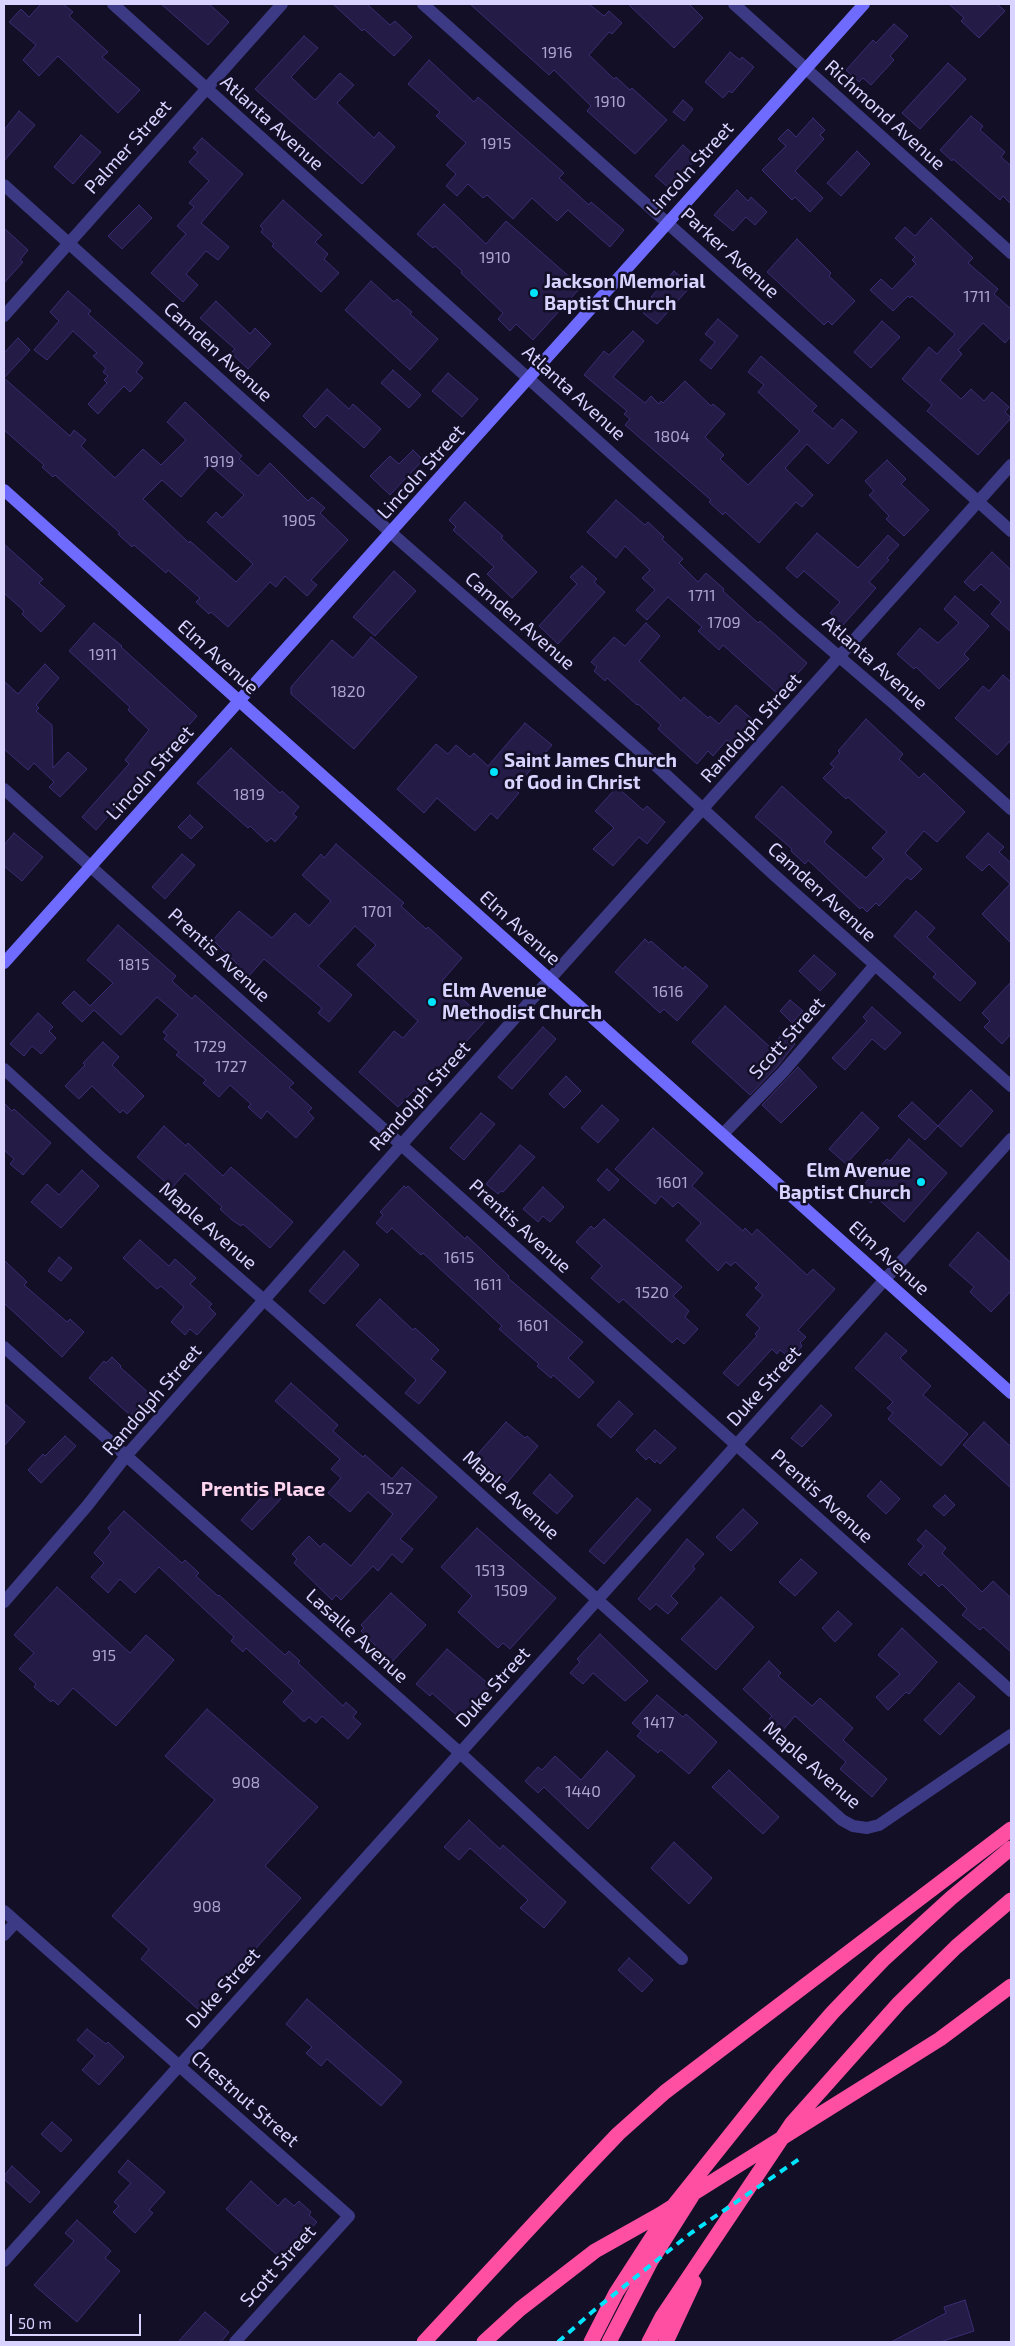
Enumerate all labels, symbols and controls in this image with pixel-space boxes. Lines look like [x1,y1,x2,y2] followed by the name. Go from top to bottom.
[541,43,573,63] house number: 1916
[820,55,950,175] street label: Richmond Avenue
[215,71,329,175] street label: Atlanta Avenue
[594,92,626,112] house number: 1910
[80,95,176,199] street label: Palmer Street
[642,117,738,221] street label: Lincoln Street
[481,134,511,154] house number: 1915
[676,203,784,303] street label: Parker Avenue
[479,248,511,268] house number: 1910
[544,271,705,315] place label: Jackson Memorial Baptist Church
[528,287,540,299] marker: Jackson Memorial Baptist Church
[963,287,991,307] house number: 1711
[159,297,277,407] street label: Camden Avenue
[517,341,631,445] street label: Atlanta Avenue
[373,420,469,524] street label: Lincoln Street
[654,427,690,447] house number: 1804
[203,452,235,472] house number: 1919
[282,511,316,531] house number: 1905
[460,567,580,675] street label: Camden Avenue
[688,586,716,606] house number: 1711
[818,611,932,715] street label: Atlanta Avenue
[707,613,741,633] house number: 1709
[173,615,263,699] street label: Elm Avenue
[89,645,117,665] house number: 1911
[696,668,806,788] street label: Randolph Street
[331,682,365,702] house number: 1820
[102,721,198,825] street label: Lincoln Street
[504,750,677,794] place label: Saint James Church of God in Christ
[488,766,500,778] marker: Saint James Church of God in Christ
[233,785,265,805] house number: 1819
[763,837,881,947] street label: Camden Avenue
[475,886,565,970] street label: Elm Avenue
[362,902,392,922] house number: 1701
[163,903,275,1007] street label: Prentis Avenue
[118,955,150,975] house number: 1815
[442,980,602,1024] place label: Elm Avenue Methodist Church
[652,982,684,1002] house number: 1616
[744,992,830,1084] street label: Scott Street
[426,996,438,1008] marker: Elm Avenue Methodist Church
[365,1036,475,1156] street label: Randolph Street
[194,1037,226,1057] house number: 1729
[215,1057,247,1077] house number: 1727
[779,1160,911,1204] place label: Elm Avenue Baptist Church
[656,1173,688,1193] house number: 1601
[464,1174,576,1278] street label: Prentis Avenue
[915,1176,927,1188] marker: Elm Avenue Baptist Church
[155,1177,261,1275] street label: Maple Avenue
[844,1216,934,1300] street label: Elm Avenue
[444,1248,474,1268] house number: 1615
[474,1275,502,1295] house number: 1611
[635,1283,669,1303] house number: 1520
[517,1316,549,1336] house number: 1601
[98,1340,206,1460] street label: Randolph Street
[722,1341,806,1431] street label: Duke Street
[766,1444,878,1548] street label: Prentis Avenue
[458,1446,564,1544] street label: Maple Avenue
[201,1477,325,1501] district label: Prentis Place
[380,1479,412,1499] house number: 1527
[475,1561,505,1581] house number: 1513
[494,1581,528,1601] house number: 1509
[301,1584,413,1688] street label: Lasalle Avenue
[451,1642,535,1732] street label: Duke Street
[92,1646,116,1666] house number: 915
[644,1713,674,1733] house number: 1417
[759,1716,865,1814] street label: Maple Avenue
[232,1773,260,1793] house number: 908
[565,1782,601,1802] house number: 1440
[193,1897,221,1917] house number: 908
[181,1943,265,2033] street label: Duke Street
[187,2046,303,2152] street label: Chestnut Street
[235,2220,321,2312] street label: Scott Street
[12,2304,144,2336] scale bar
[18,2314,52,2332] text: 50 m

